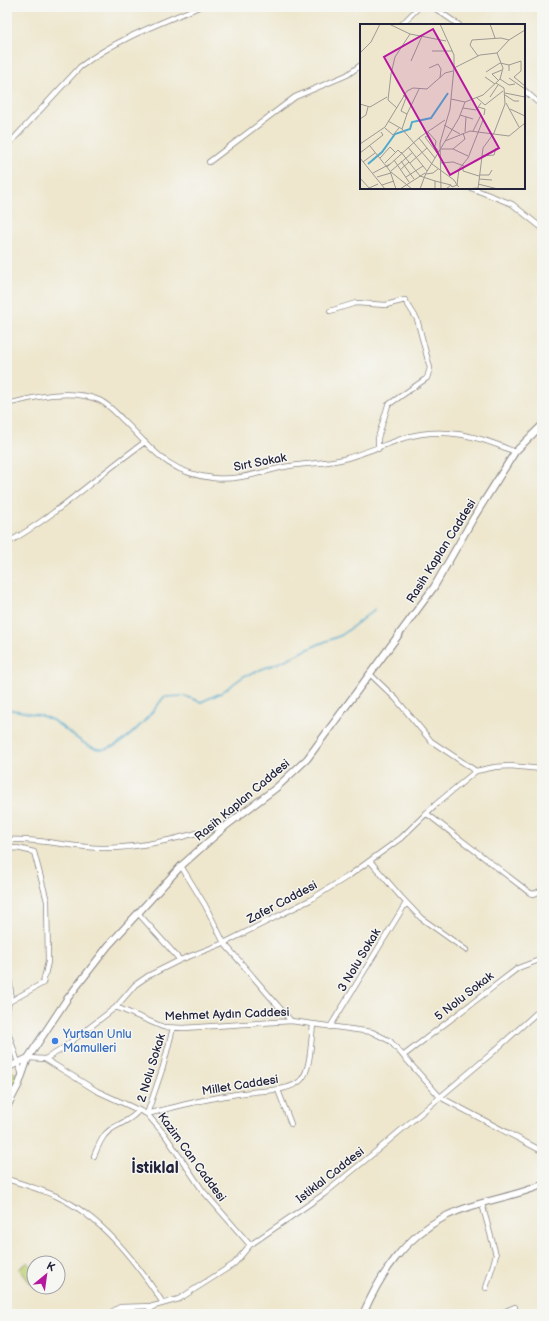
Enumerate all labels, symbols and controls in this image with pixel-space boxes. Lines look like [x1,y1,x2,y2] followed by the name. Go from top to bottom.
[360,24,525,189] inset map
[232,450,288,475] street label: Sırt Sokak
[403,496,480,606] street label: Rasih Kaplan Caddesi
[192,756,293,845] street label: Rasih Kaplan Caddesi
[244,878,320,928] street label: Zafer Caddesi
[335,926,384,995] street label: 3 Nolu Sokak
[432,969,497,1024] street label: 5 Nolu Sokak
[164,1005,290,1024] street label: Mehmet Aydın Caddesi
[62,1027,132,1056] place label: Yurtsan Unlu Mamulleri
[134,1032,169,1104] street label: 2 Nolu Sokak
[50,1036,60,1046] marker: Yurtsan Unlu Mamulleri
[201,1072,280,1099] street label: Millet Caddesi
[154,1110,229,1205] street label: Kazim Can Caddesi
[293,1144,367,1207] street label: Istiklal Caddesi
[131,1157,179,1178] district label: İstiklal
[26,1255,66,1295] north arrow
[44,1259,57,1274] text: K

